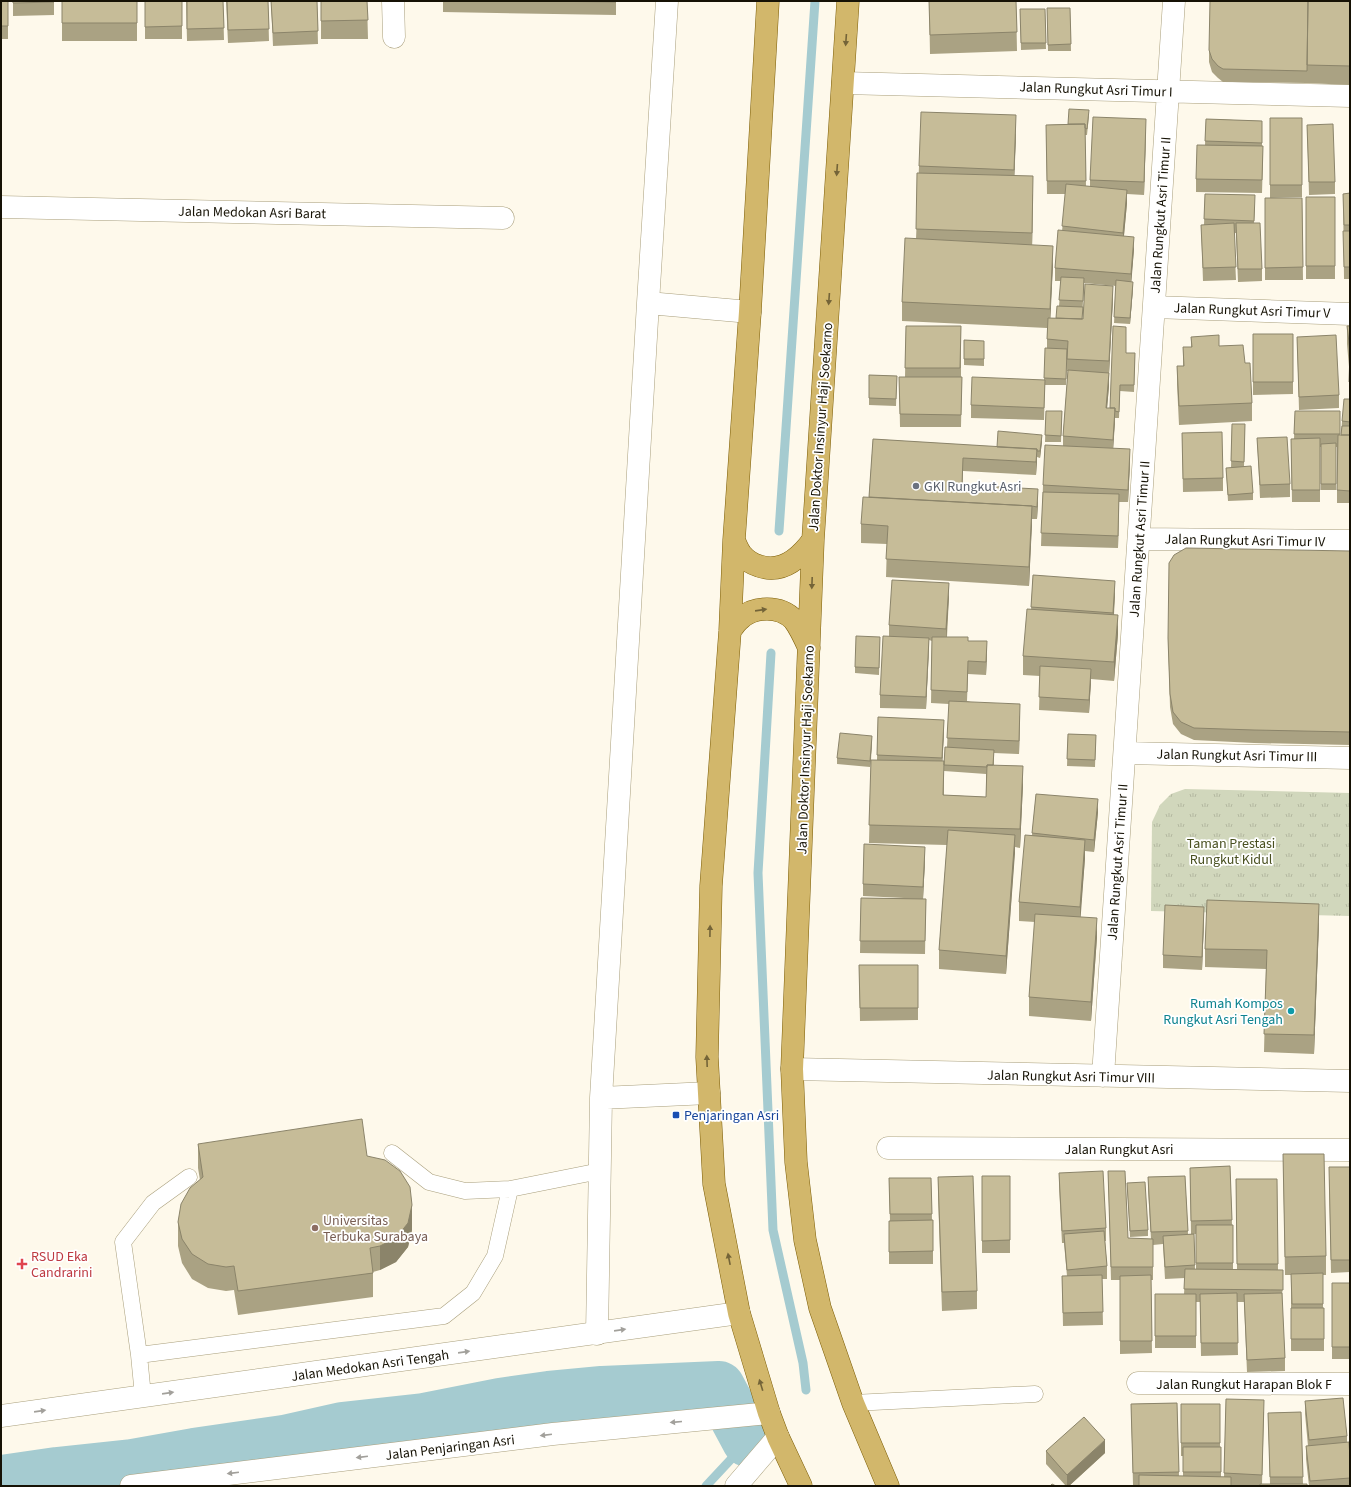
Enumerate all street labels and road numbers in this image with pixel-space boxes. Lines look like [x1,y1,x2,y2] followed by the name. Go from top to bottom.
[1019,77,1173,103] street label: Jalan Rungkut Asri Timur I
[1146,136,1176,294] street label: Jalan Rungkut Asri Timur II
[178,202,326,224] street label: Jalan Medokan Asri Barat
[1173,298,1332,324] street label: Jalan Rungkut Asri Timur V
[804,322,838,532] street label: Jalan Doktor Insinyur Haji Soekarno
[1125,460,1155,618] street label: Jalan Rungkut Asri Timur II
[1164,530,1326,552] street label: Jalan Rungkut Asri Timur IV
[792,645,820,855] street label: Jalan Doktor Insinyur Haji Soekarno
[1156,745,1318,767] street label: Jalan Rungkut Asri Timur III
[1103,783,1133,941] street label: Jalan Rungkut Asri Timur II
[987,1066,1155,1088] street label: Jalan Rungkut Asri Timur VIII
[1064,1140,1174,1160] street label: Jalan Rungkut Asri
[290,1345,450,1387] street label: Jalan Medokan Asri Tengah
[1156,1375,1332,1395] street label: Jalan Rungkut Harapan Blok F
[384,1430,516,1466] street label: Jalan Penjaringan Asri

